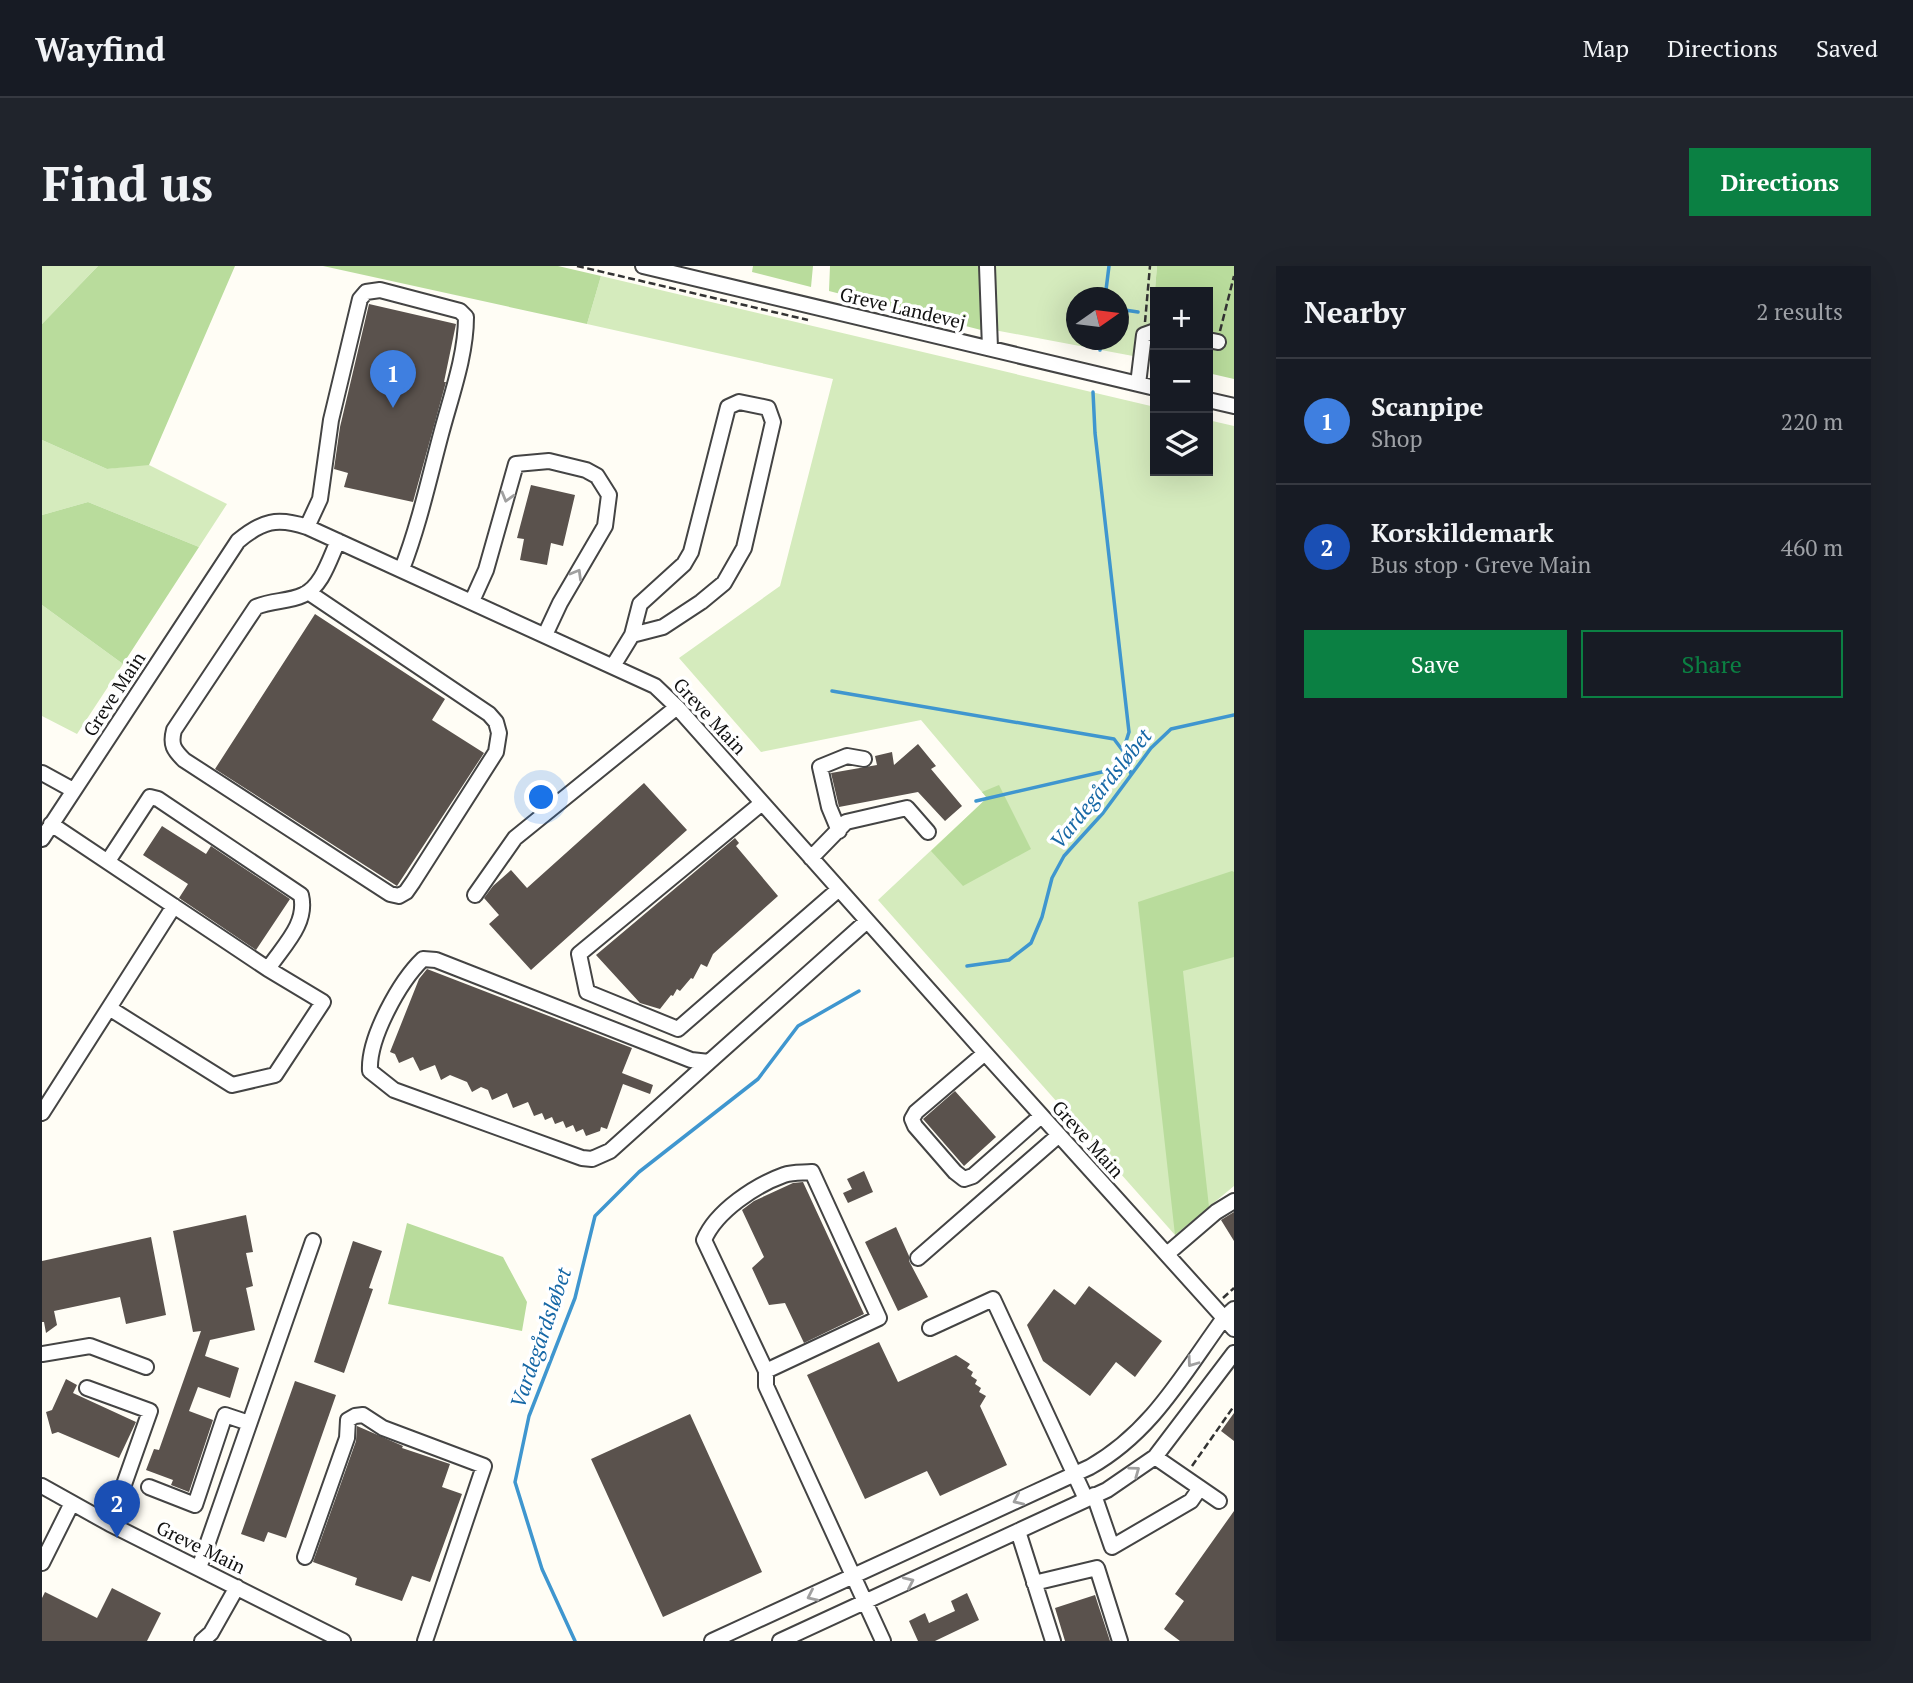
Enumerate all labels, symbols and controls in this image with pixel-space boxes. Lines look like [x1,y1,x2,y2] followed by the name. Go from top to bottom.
[35,27,165,70] text: Wayfind
[1583,32,1629,64] text: Map
[1667,32,1778,64] text: Directions
[1816,32,1878,64] text: Saved
[1689,148,1871,216] button: Directions
[42,150,213,215] text: Find us
[838,281,969,334] street label: Greve Landevej
[1066,287,1129,350] north arrow
[1150,287,1213,476] map controls
[1150,287,1213,350] button: +
[1304,292,1406,332] text: Nearby
[1756,296,1843,327] text: 2 results
[370,350,416,408] pin: 1
[1150,350,1213,413] button: −
[1371,389,1484,423] text: Scanpipe
[1321,406,1334,437] text: 1
[1781,406,1843,437] text: 220 m
[1150,413,1213,476] button: layers
[1371,423,1423,454] text: Shop
[500,491,515,503] one-way arrow
[1371,515,1554,549] text: Korskildemark
[1321,532,1334,563] text: 2
[1781,532,1843,563] text: 460 m
[1371,549,1591,580] text: Bus stop · Greve Main
[568,569,581,582] one-way arrow
[1304,630,1567,698] button: Save
[1581,630,1843,698] button: Share
[77,647,150,741] street label: Greve Main
[668,672,752,759] street label: Greve Main
[1043,722,1158,854] water label: Vardegårdsløbet
[524,780,558,814] your location
[1047,1095,1130,1183] street label: Greve Main
[503,1263,578,1412] water label: Vardegårdsløbet
[1188,1354,1200,1367] one-way arrow
[1127,1467,1140,1480] one-way arrow
[94,1480,140,1538] pin: 2
[1013,1492,1025,1506] one-way arrow
[153,1514,250,1579] street label: Greve Main
[902,1576,914,1590] one-way arrow
[806,1587,819,1601] one-way arrow

